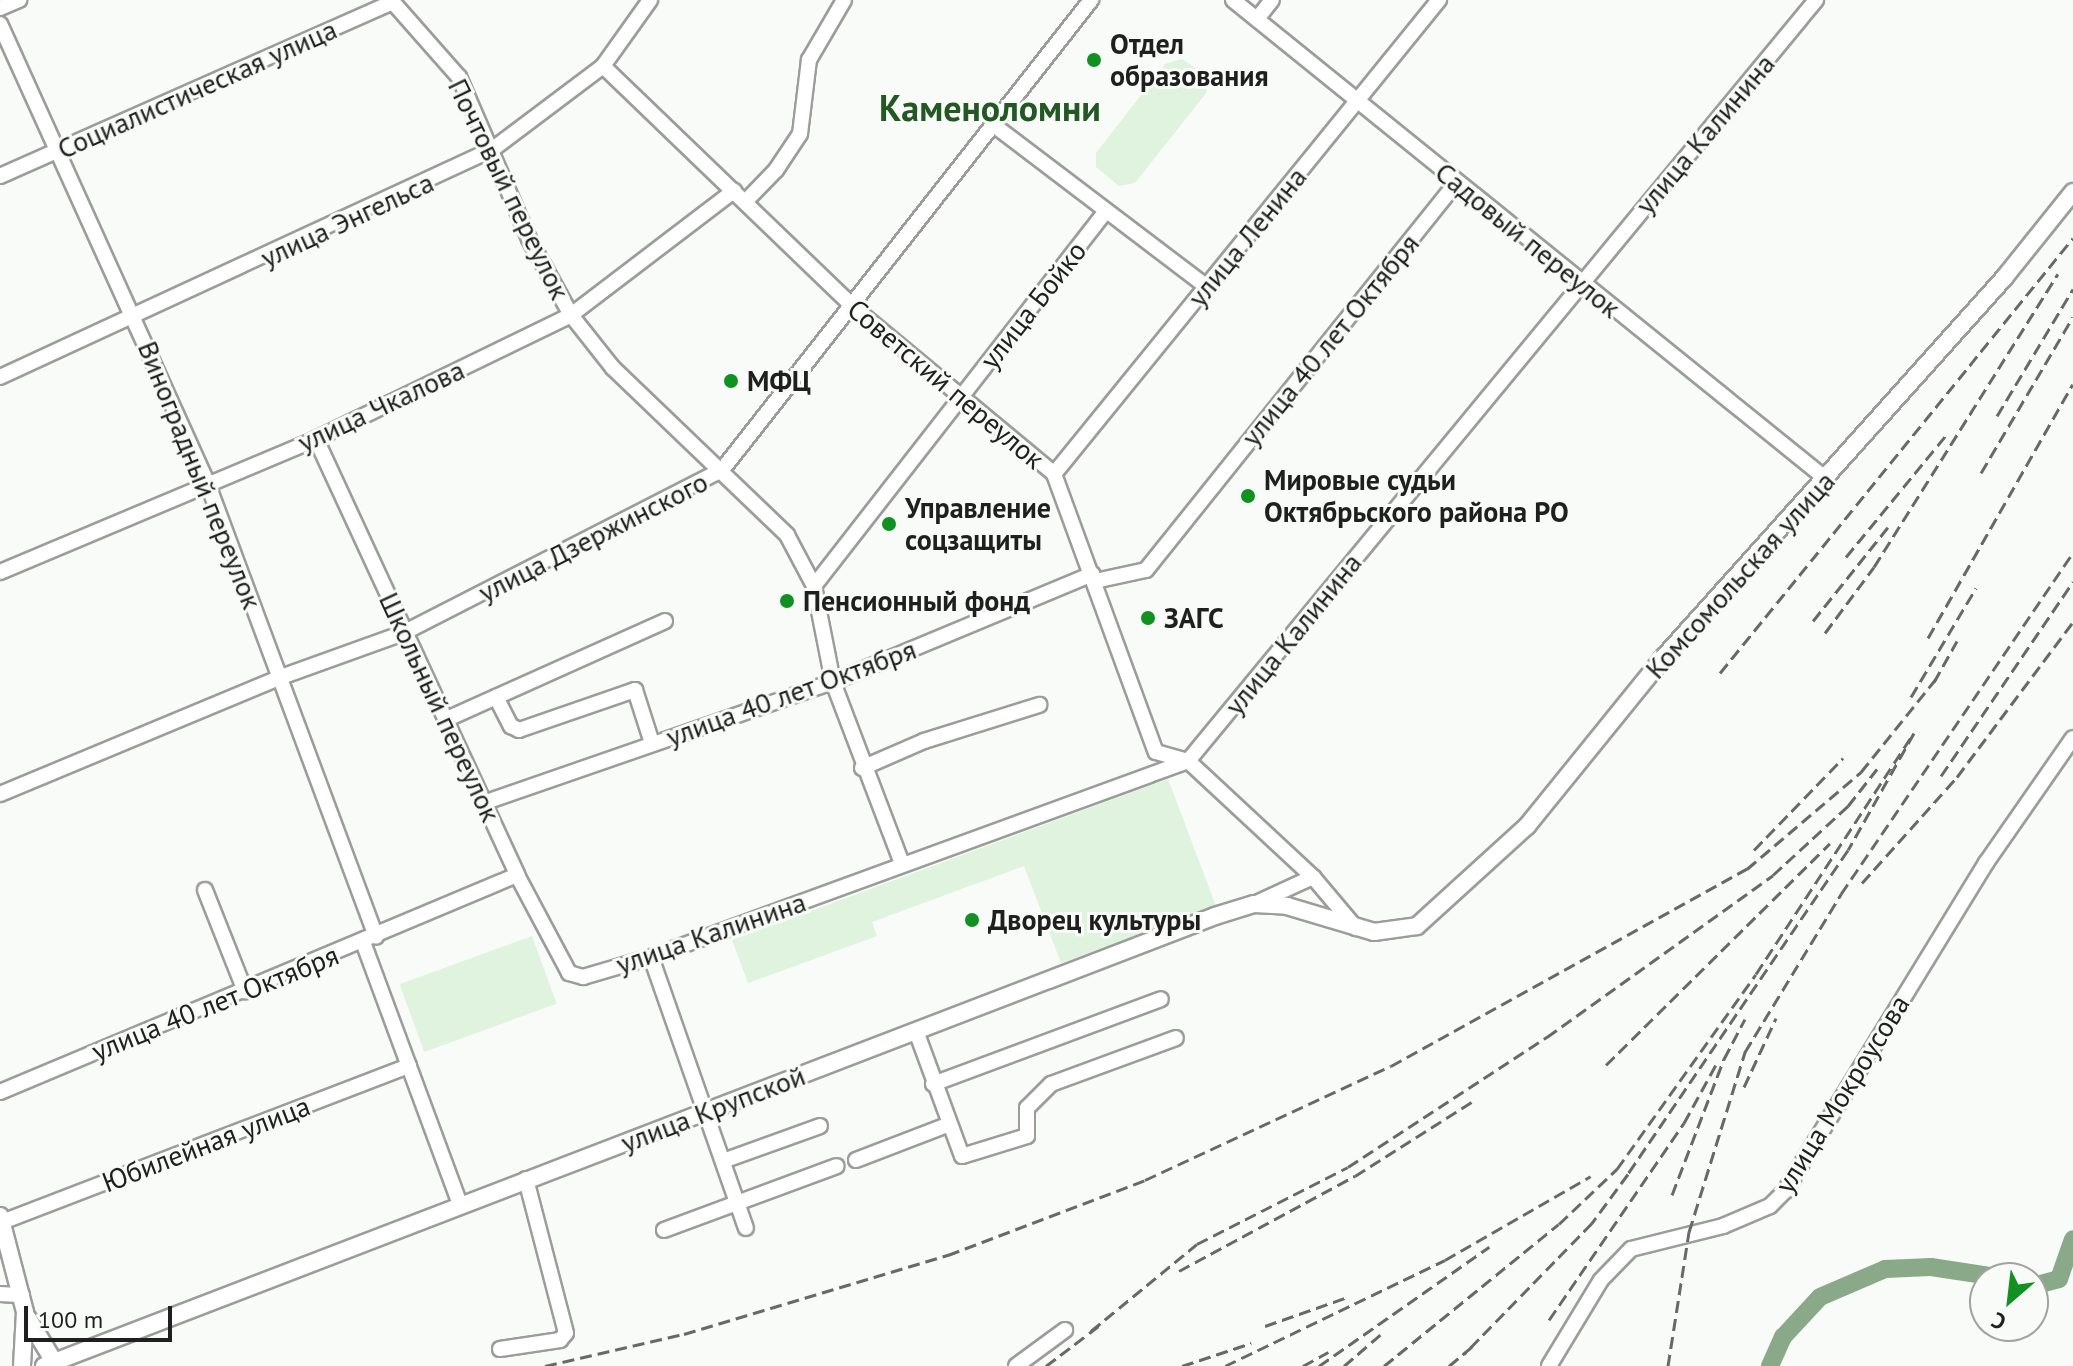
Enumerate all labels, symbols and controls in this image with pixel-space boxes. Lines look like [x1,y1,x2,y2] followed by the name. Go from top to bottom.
[52,12,342,166] street label: Социалистическая улица
[1110,27,1269,93] place label: Отдел образования
[1628,47,1782,221] street label: улица Калинина
[1085,51,1103,69] marker: Отдел образования
[441,73,577,305] street label: Почтовый переулок
[879,86,1101,130] district label: Каменоломни
[1429,155,1627,325] street label: Садовый переулок
[1180,160,1314,314] street label: улица Ленина
[255,165,439,275] street label: улица Энгельса
[1234,227,1426,453] street label: улица 40 лет Октября
[973,235,1093,375] street label: улица Бойко
[841,292,1051,476] street label: Советский переулок
[131,336,269,614] street label: Виноградный переулок
[292,353,470,459] street label: улица Чкалова
[747,364,811,398] place label: МФЦ
[722,372,740,390] marker: МФЦ
[1264,463,1569,529] place label: Мировые судьи Октябрьского района РО
[472,464,714,610] street label: улица Дзержинского
[1638,465,1842,685] street label: Комсомольская улица
[1239,487,1257,505] marker: Мировые судьи Октябрьского района РО
[905,491,1051,557] place label: Управление соцзащиты
[880,515,898,533] marker: Управление соцзащиты
[1217,546,1369,722] street label: улица Калинина
[803,584,1030,618] place label: Пенсионный фонд
[372,587,508,827] street label: Школьный переулок
[778,592,796,610] marker: Пенсионный фонд
[1164,601,1224,635] place label: ЗАГС
[1139,609,1157,627] marker: ЗАГС
[661,632,921,754] street label: улица 40 лет Октября
[612,885,810,981] street label: улица Калинина
[988,903,1201,937] place label: Дворец культуры
[963,911,981,929] marker: Дворец культуры
[86,938,344,1068] street label: улица 40 лет Октября
[1768,989,1916,1199] street label: улица Мокроусова
[616,1058,810,1160] street label: улица Крупской
[97,1089,315,1199] street label: Юбилейная улица
[1969,1262,2049,1342] north arrow
[28,1290,176,1340] scale bar
[38,1304,103,1335] text: 100 m
[1987,1306,2011,1337] text: С

